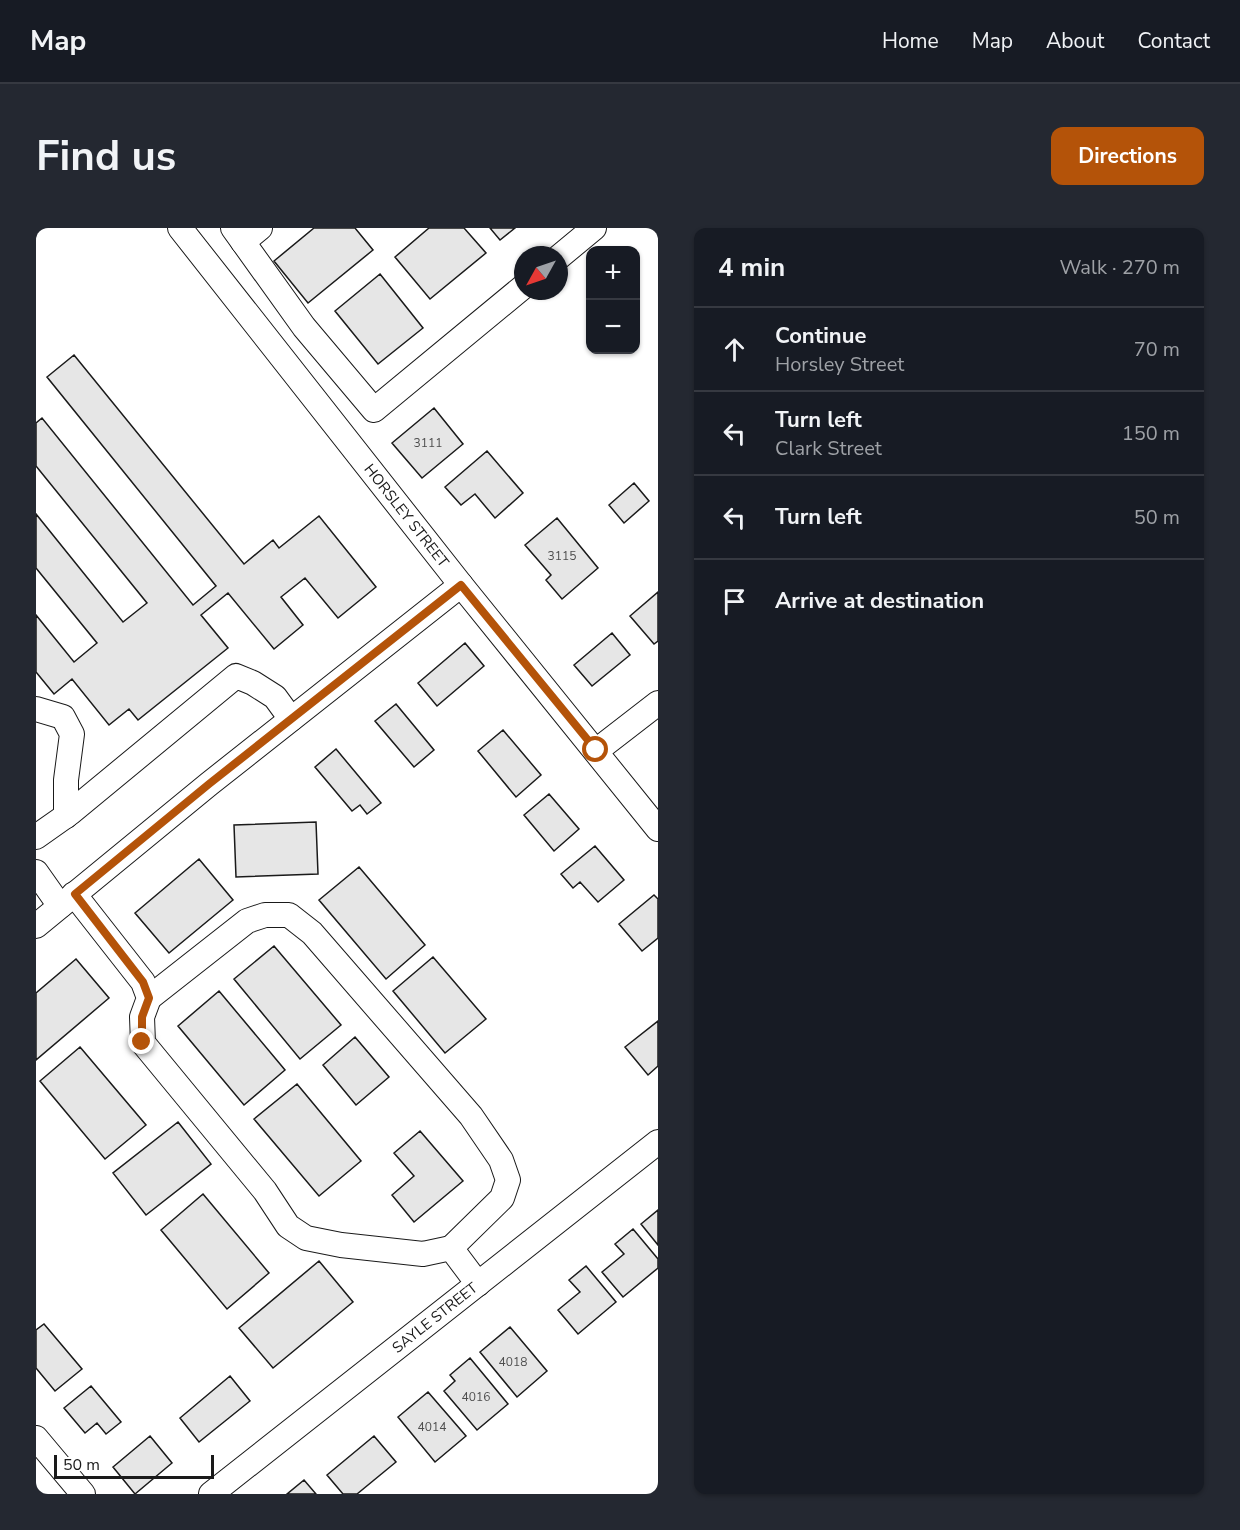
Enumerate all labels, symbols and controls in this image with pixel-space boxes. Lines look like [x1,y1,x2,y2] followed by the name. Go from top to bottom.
[30,22,86,60] text: Map
[882,27,939,55] text: Home
[972,27,1013,55] text: Map
[1046,27,1104,55] text: About
[1137,27,1210,55] text: Contact
[1051,127,1204,185] button: Directions
[36,128,176,185] text: Find us
[514,246,568,300] north arrow
[586,246,640,354] map controls
[586,246,640,300] button: +
[718,250,785,285] text: 4 min
[1060,254,1180,281] text: Walk · 270 m
[586,300,640,354] button: −
[775,321,866,351] text: Continue
[718,333,751,366] icon: ahead
[1134,336,1180,363] text: 70 m
[775,351,904,378] text: Horsley Street
[775,405,862,435] text: Turn left
[718,417,751,450] icon: left
[1122,420,1180,447] text: 150 m
[414,435,442,451] house number: 3111
[775,435,882,462] text: Clark Street
[359,460,453,571] street label: HORSLEY STREET
[718,501,751,534] icon: left
[775,502,862,532] text: Turn left
[1134,504,1180,531] text: 50 m
[548,548,576,564] house number: 3115
[718,585,751,618] icon: arrive
[775,586,984,616] text: Arrive at destination
[582,736,608,762] route start
[128,1028,154,1054] route end
[388,1278,482,1358] street label: SAYLE STREET
[499,1354,527,1370] house number: 4018
[462,1389,490,1405] house number: 4016
[418,1419,446,1435] house number: 4014
[54,1452,214,1480] scale bar
[63,1454,100,1476] text: 50 m

